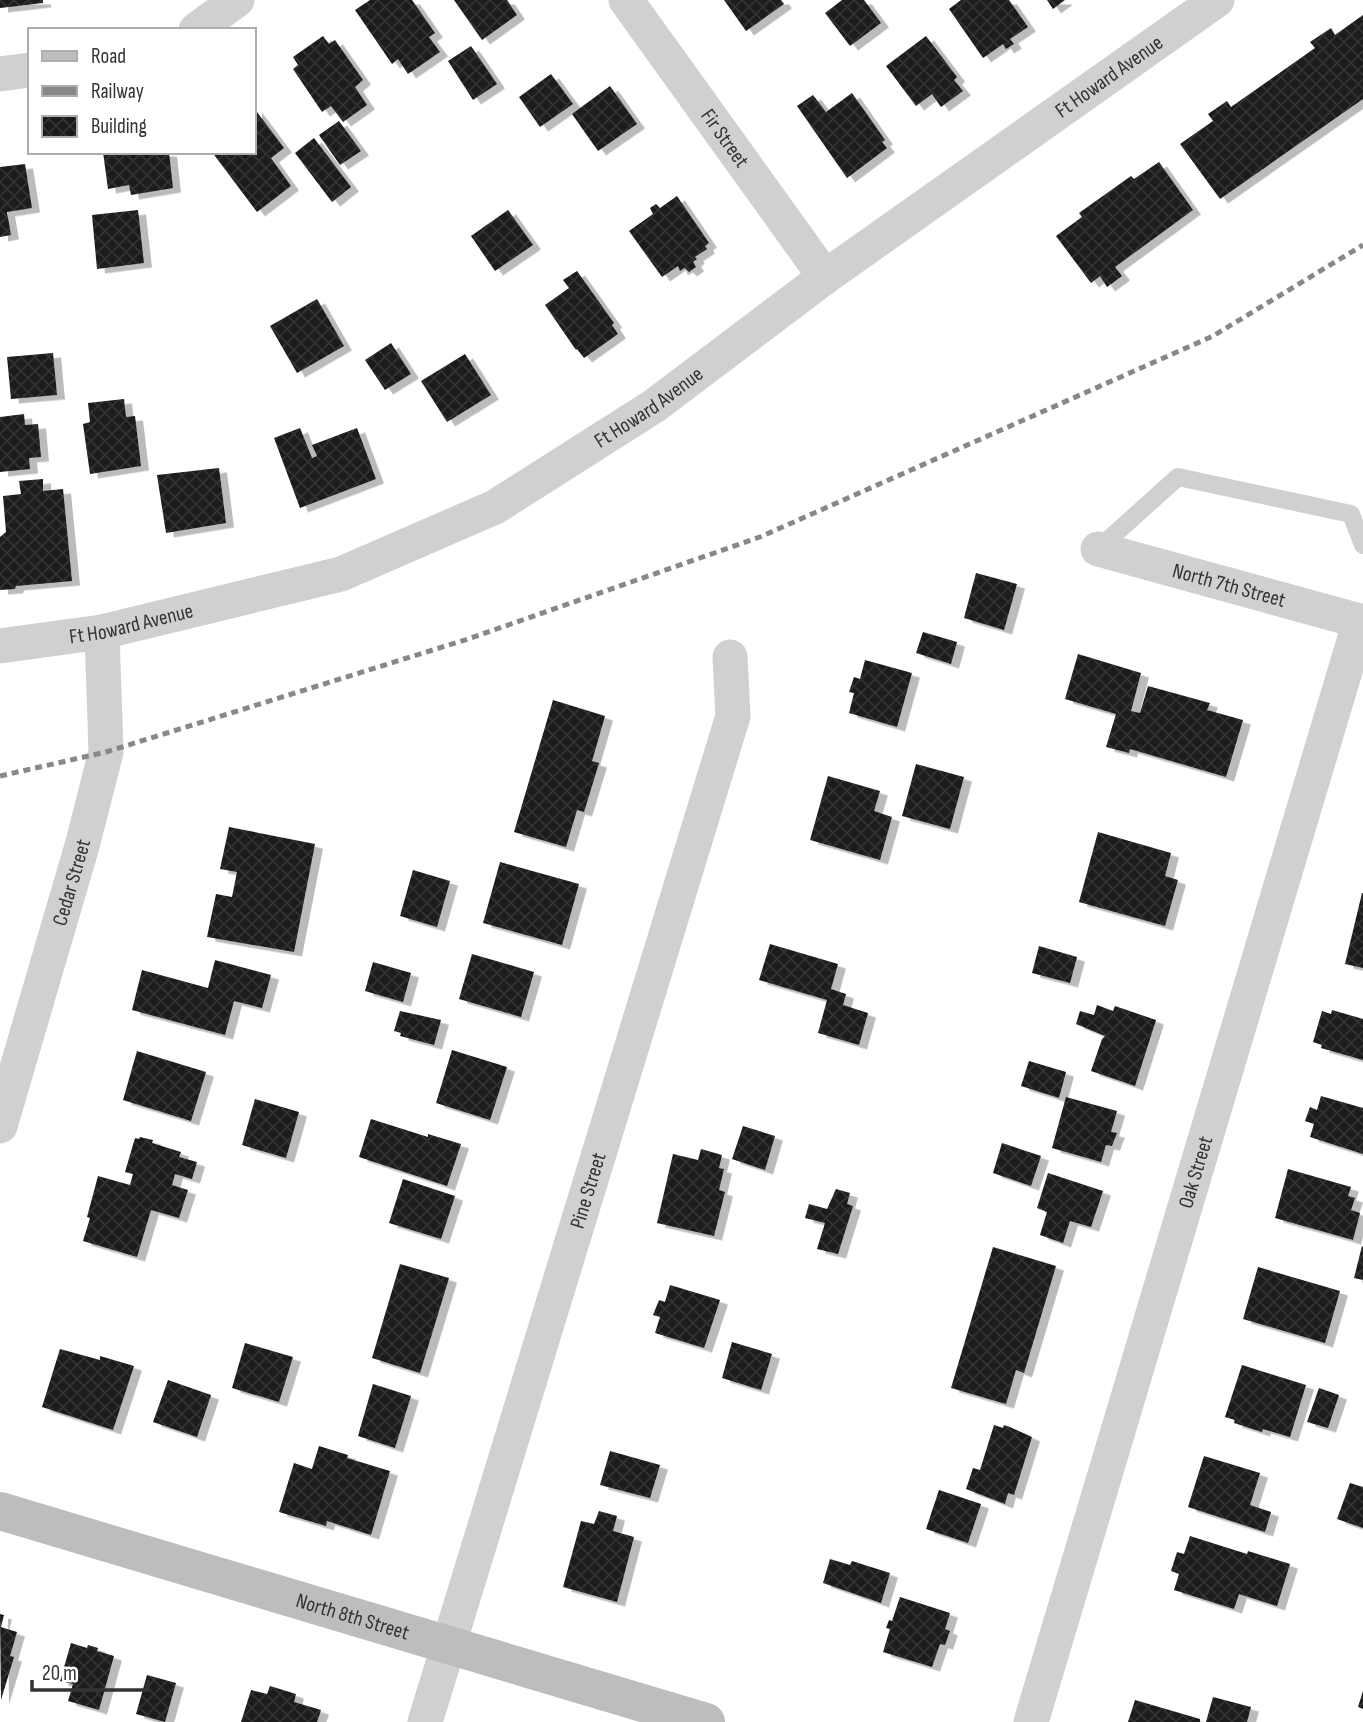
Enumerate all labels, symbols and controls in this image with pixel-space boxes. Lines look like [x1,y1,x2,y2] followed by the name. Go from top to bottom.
[28,28,256,154] legend
[1050,30,1168,123] street label: Ft Howard Avenue
[91,44,126,69] text: Road
[91,79,144,104] text: Railway
[696,104,755,172] street label: Fir Street
[91,114,147,139] text: Building
[590,361,708,453] street label: Ft Howard Avenue
[1170,558,1288,613] street label: North 7th Street
[68,598,195,649] street label: Ft Howard Avenue
[47,836,96,928] street label: Cedar Street
[1173,1133,1218,1211] street label: Oak Street
[564,1149,611,1231] street label: Pine Street
[293,1588,412,1645] street label: North 8th Street
[32,1648,147,1692] scale bar
[42,1661,77,1686] text: 20 m

